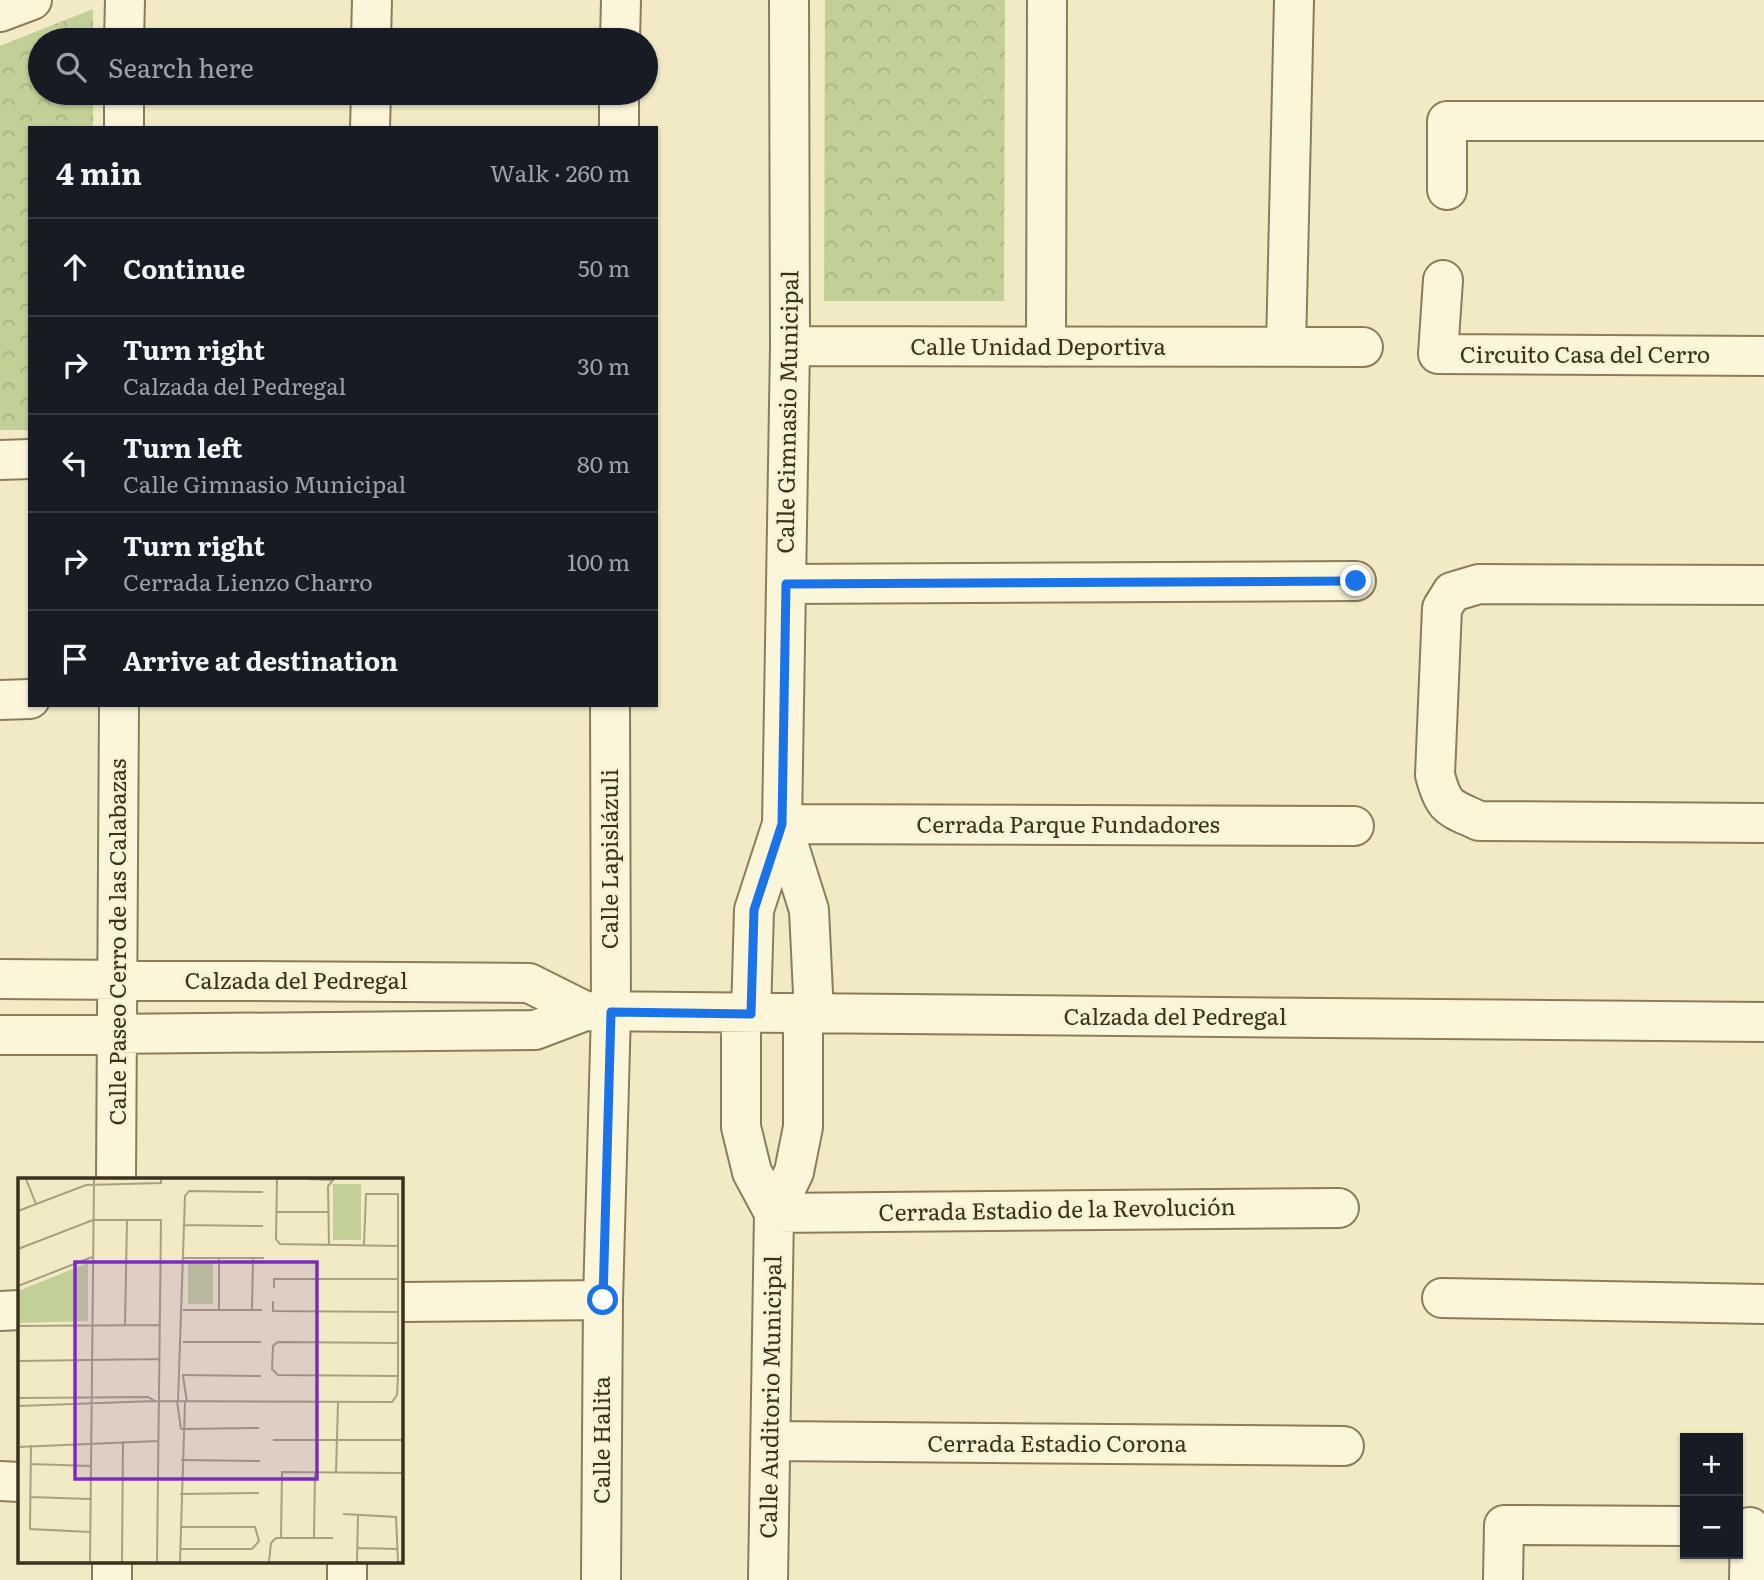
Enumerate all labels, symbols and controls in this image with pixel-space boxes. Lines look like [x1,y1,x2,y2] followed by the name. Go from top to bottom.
[28,28,658,105] search box
[108,47,254,86] text: Search here
[52,48,90,86] icon: search
[56,150,142,194] text: 4 min
[490,155,630,189] text: Walk · 260 m
[56,248,94,286] icon: ahead
[123,248,245,287] text: Continue
[578,250,630,284] text: 50 m
[767,270,805,554] street label: Calle Gimnasio Municipal
[910,328,1166,362] street label: Calle Unidad Deportiva
[123,329,265,368] text: Turn right
[1460,336,1710,370] street label: Circuito Casa del Cerro
[56,346,94,384] icon: right
[577,348,630,382] text: 30 m
[123,368,346,402] text: Calzada del Pedregal
[123,427,242,466] text: Turn left
[56,444,94,482] icon: left
[577,446,630,480] text: 80 m
[123,466,406,500] text: Calle Gimnasio Municipal
[123,525,265,564] text: Turn right
[56,542,94,580] icon: right
[567,544,630,578] text: 100 m
[123,564,373,598] text: Cerrada Lienzo Charro
[1340,565,1371,596] route end
[56,640,94,678] icon: arrive
[123,640,398,679] text: Arrive at destination
[99,759,133,1125] street label: Calle Paseo Cerro de las Calabazas
[591,769,625,949] street label: Calle Lapislázuli
[916,806,1220,840] street label: Cerrada Parque Fundadores
[184,962,408,996] street label: Calzada del Pedregal
[1063,998,1287,1032] street label: Calzada del Pedregal
[18,1178,402,1562] inset map
[878,1188,1236,1228] street label: Cerrada Estadio de la Revolución
[750,1255,788,1539] street label: Calle Auditorio Municipal
[587,1284,618,1315] route start
[583,1375,617,1504] street label: Calle Halita
[927,1425,1187,1459] street label: Cerrada Estadio Corona
[1680,1433,1743,1559] map controls
[1680,1433,1743,1496] button: +
[1680,1496,1743,1559] button: −

